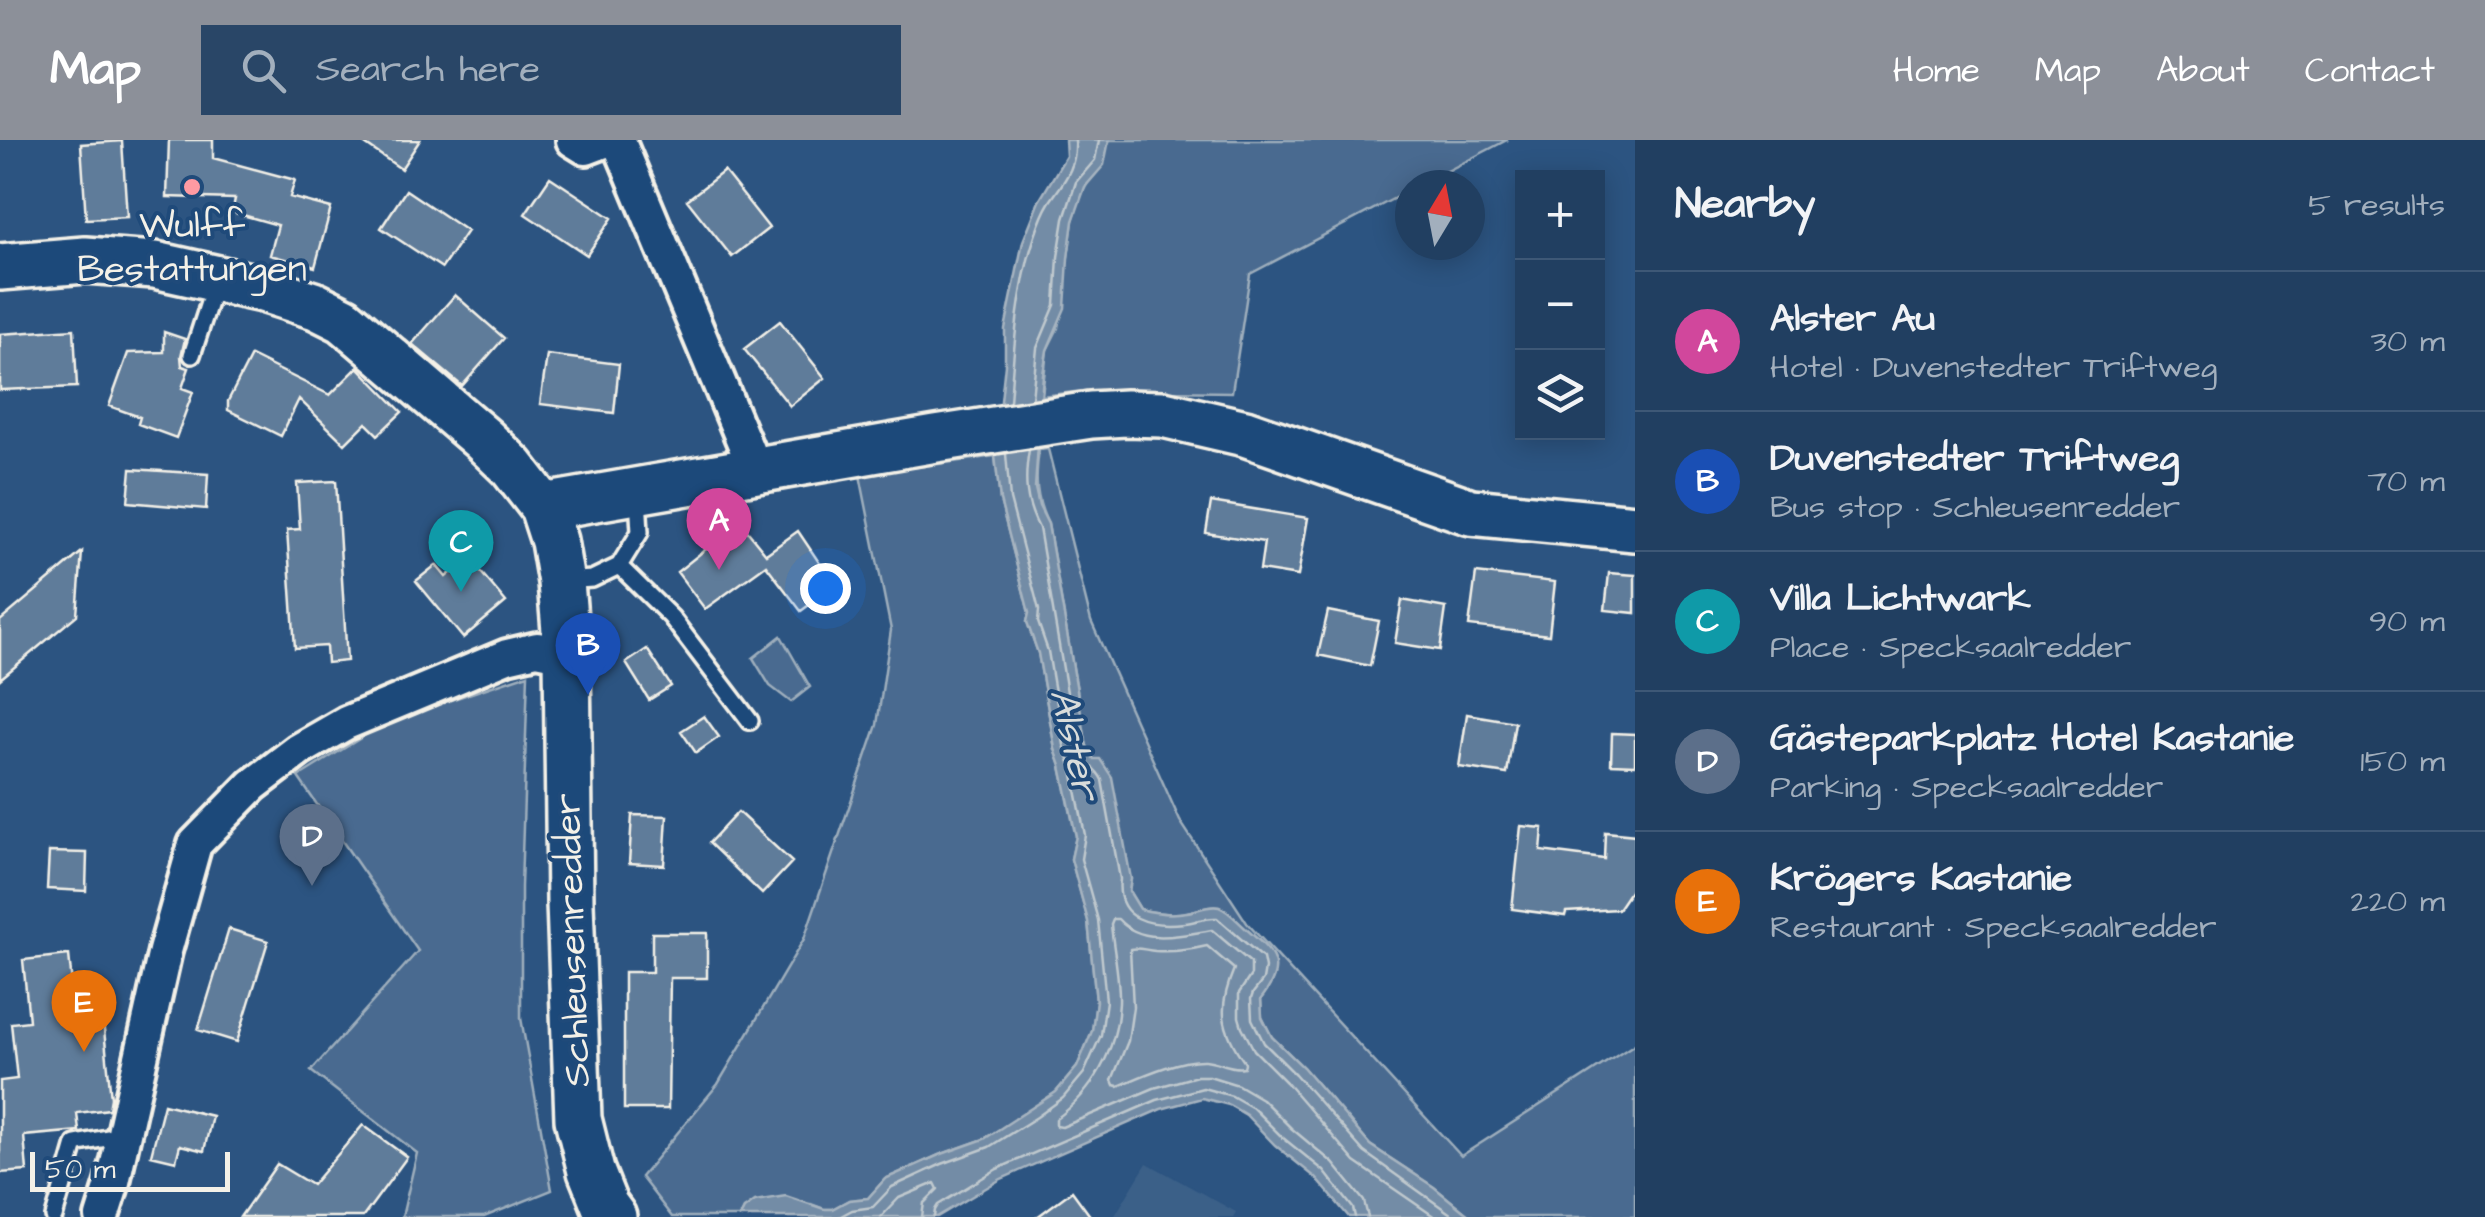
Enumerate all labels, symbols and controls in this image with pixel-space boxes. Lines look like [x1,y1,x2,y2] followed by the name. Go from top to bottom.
[201,25,901,115] search box
[50,37,141,103] text: Map
[236,43,291,98] icon: search
[316,44,540,96] text: Search here
[1893,46,1980,95] text: Home
[2035,46,2101,95] text: Map
[2156,46,2250,95] text: About
[2305,46,2435,95] text: Contact
[1395,170,1485,260] north arrow
[1515,170,1605,440] map controls
[1515,170,1605,260] button: +
[181,176,203,198] marker: Wulff Bestattungen
[1675,176,1815,234] text: Nearby
[2308,183,2445,228] text: 5 results
[77,200,307,296] place label: Wulff Bestattungen
[1515,260,1605,350] button: −
[1770,293,1935,345] text: Alster Au
[1697,319,1718,364] text: A
[2371,319,2445,364] text: 30 m
[1770,345,2217,390] text: Hotel · Duvenstedter Triftweg
[1515,350,1605,440] button: layers
[1770,433,2179,485] text: Duvenstedter Triftweg
[1696,459,1719,504] text: B
[2367,459,2445,504] text: 70 m
[1770,485,2180,530] text: Bus stop · Schleusenredder
[686,488,752,570] pin: A
[428,510,494,592] pin: C
[800,563,851,614] your location
[1770,573,2031,625] text: Villa Lichtwark
[1696,599,1719,644] text: C
[2369,599,2445,644] text: 90 m
[556,612,620,695] pin: B
[1770,625,2131,670] text: Place · Specksaalredder
[1035,683,1114,809] water label: Alster
[1770,713,2294,765] text: Gästeparkplatz Hotel Kastanie
[1697,739,1718,784] text: D
[2360,739,2445,784] text: 150 m
[1770,765,2163,810] text: Parking · Specksaalredder
[542,792,604,1088] street label: Schleusenredder
[280,804,344,886] pin: D
[1770,853,2072,905] text: Krögers Kastanie
[1698,879,1717,924] text: E
[2350,879,2445,924] text: 220 m
[1770,905,2217,950] text: Restaurant · Specksaalredder
[52,970,116,1052] pin: E
[30,1147,230,1192] scale bar
[45,1150,116,1189] text: 50 m

